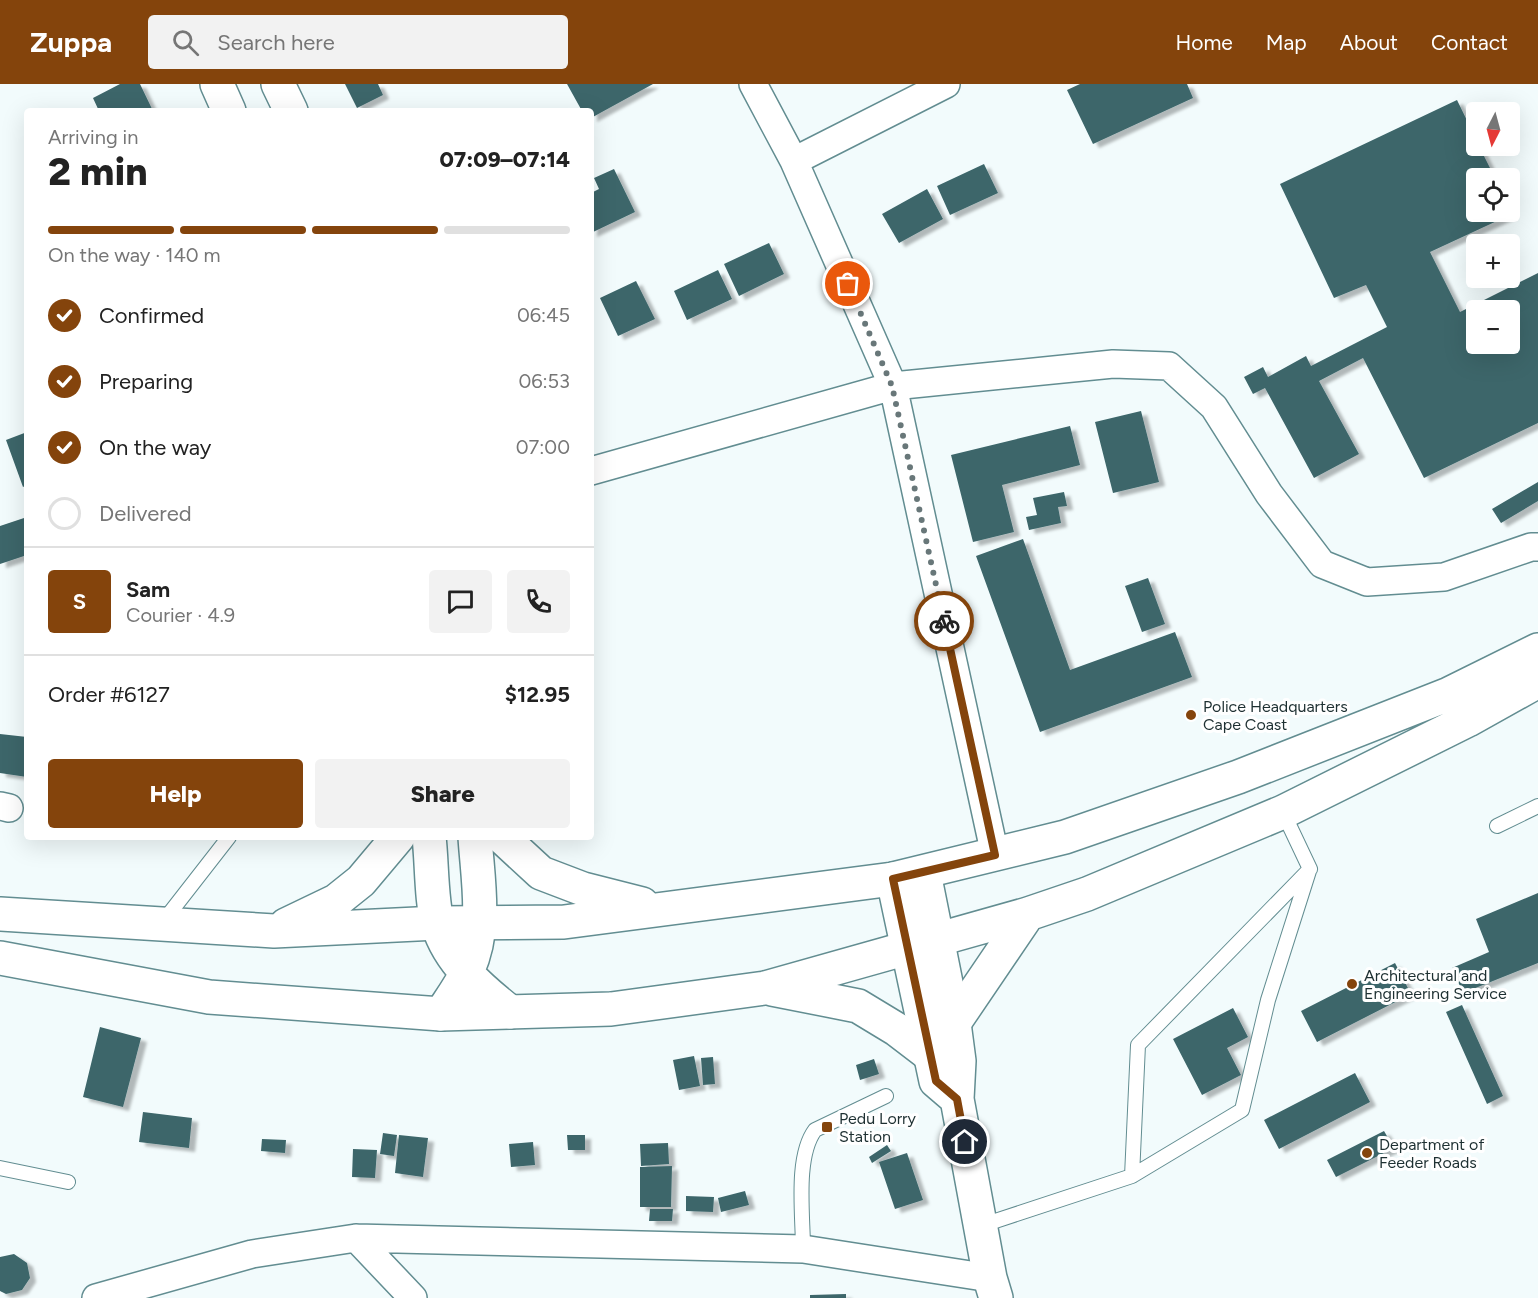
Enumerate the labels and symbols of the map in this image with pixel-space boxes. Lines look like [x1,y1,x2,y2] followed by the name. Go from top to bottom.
[1466,102,1520,156] north arrow
[822,258,873,309] pin
[914,591,974,651] courier
[1203,697,1348,734] place label: Police Headquarters Cape Coast
[1184,708,1198,722] marker: Police Headquarters Cape Coast
[1364,966,1507,1003] place label: Architectural and Engineering Service
[1345,977,1359,991] marker: Architectural and Engineering Service
[839,1109,917,1146] place label: Pedu Lorry Station
[939,1116,990,1167] pin
[820,1120,834,1134] marker: Pedu Lorry Station
[1379,1135,1484,1172] place label: Department of Feeder Roads
[1360,1146,1374,1160] marker: Department of Feeder Roads

